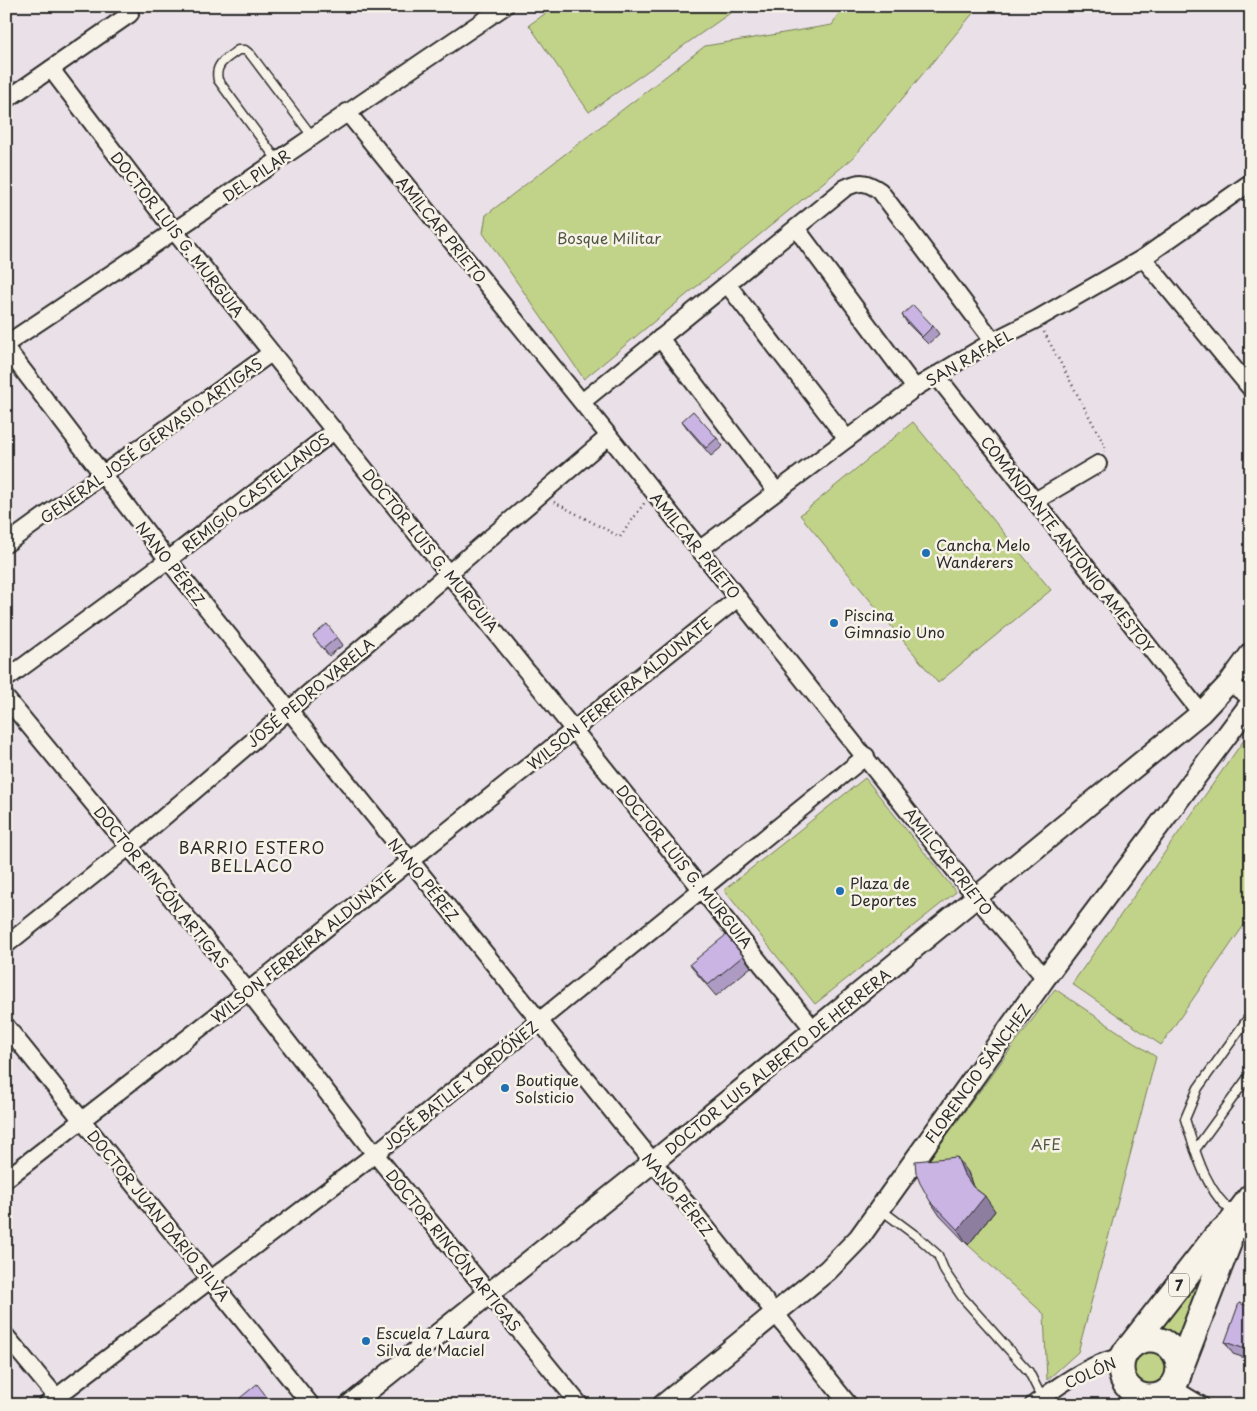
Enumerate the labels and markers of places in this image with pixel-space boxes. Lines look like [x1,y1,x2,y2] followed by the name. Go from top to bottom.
[936,533,1030,573] place label: Cancha Melo Wanderers
[920,547,932,559] marker: Cancha Melo Wanderers
[844,603,945,643] place label: Piscina Gimnasio Uno
[828,617,840,629] marker: Piscina Gimnasio Uno
[850,871,917,911] place label: Plaza de Deportes
[834,885,846,897] marker: Plaza de Deportes
[515,1068,579,1108] place label: Boutique Solsticio
[499,1082,511,1094] marker: Boutique Solsticio
[376,1321,490,1361] place label: Escuela 7 Laura Silva de Maciel
[360,1335,372,1347] marker: Escuela 7 Laura Silva de Maciel

